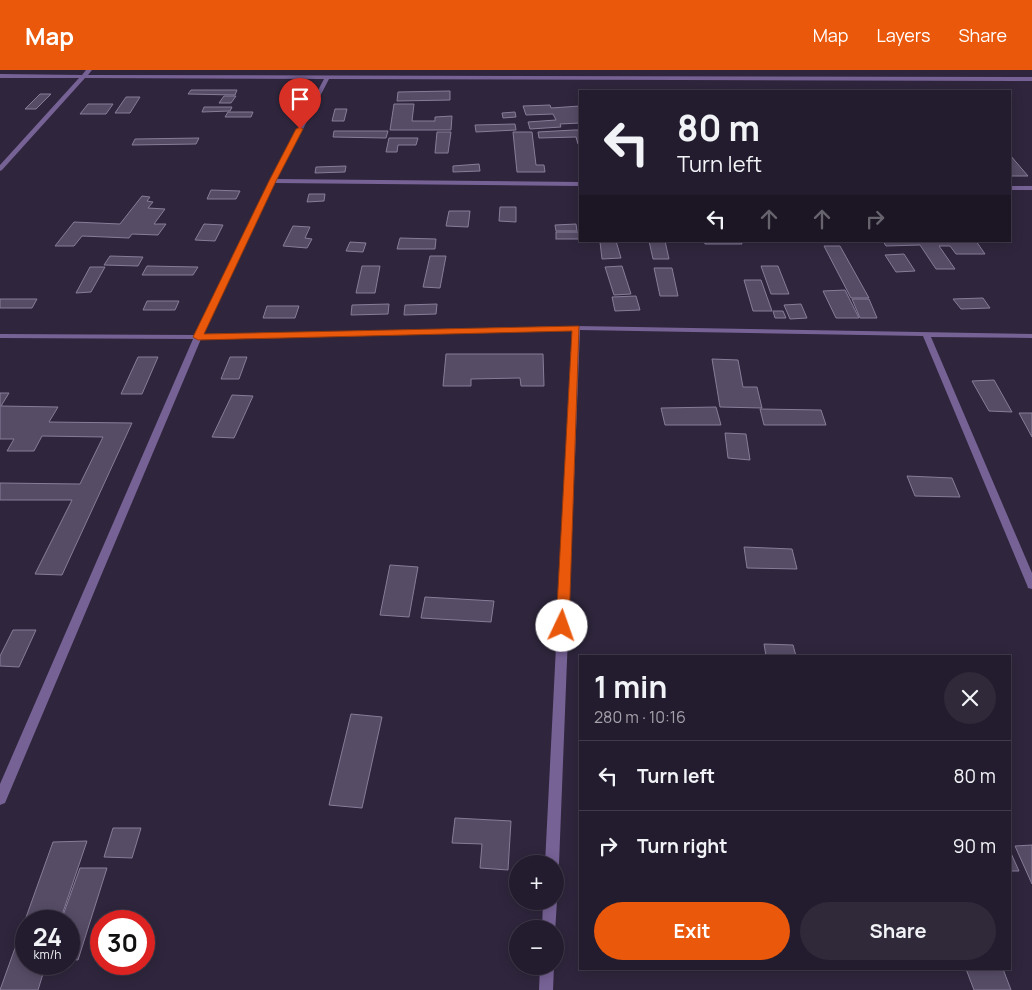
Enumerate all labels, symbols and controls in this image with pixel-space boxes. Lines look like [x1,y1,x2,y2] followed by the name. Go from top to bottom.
[25,19,74,52] text: Map
[813,23,848,47] text: Map
[876,23,930,47] text: Layers
[958,23,1007,47] text: Share
[279,78,321,129] pin
[286,85,314,113] icon: arrive
[677,104,760,152] text: 80 m
[594,110,659,175] icon: left
[677,149,762,179] text: Turn left
[702,205,730,233] icon: left
[755,205,783,233] icon: ahead
[808,205,836,233] icon: ahead
[861,205,889,233] icon: right
[535,599,587,651] position arrow
[594,666,667,707] text: 1 min
[944,672,996,724] button: close
[594,706,686,728] text: 280 m · 10:16
[594,762,622,790] icon: left
[637,763,715,789] text: Turn left
[953,763,996,789] text: 80 m
[594,832,622,860] icon: right
[637,833,727,859] text: Turn right
[953,833,996,859] text: 90 m
[509,855,564,975] map controls
[509,855,564,910] button: +
[594,902,790,960] button: Exit
[800,902,996,960] button: Share
[90,910,155,975] speed limit sign: 30
[33,919,62,954] text: 24
[509,920,564,975] button: −
[34,946,61,963] text: km/h

